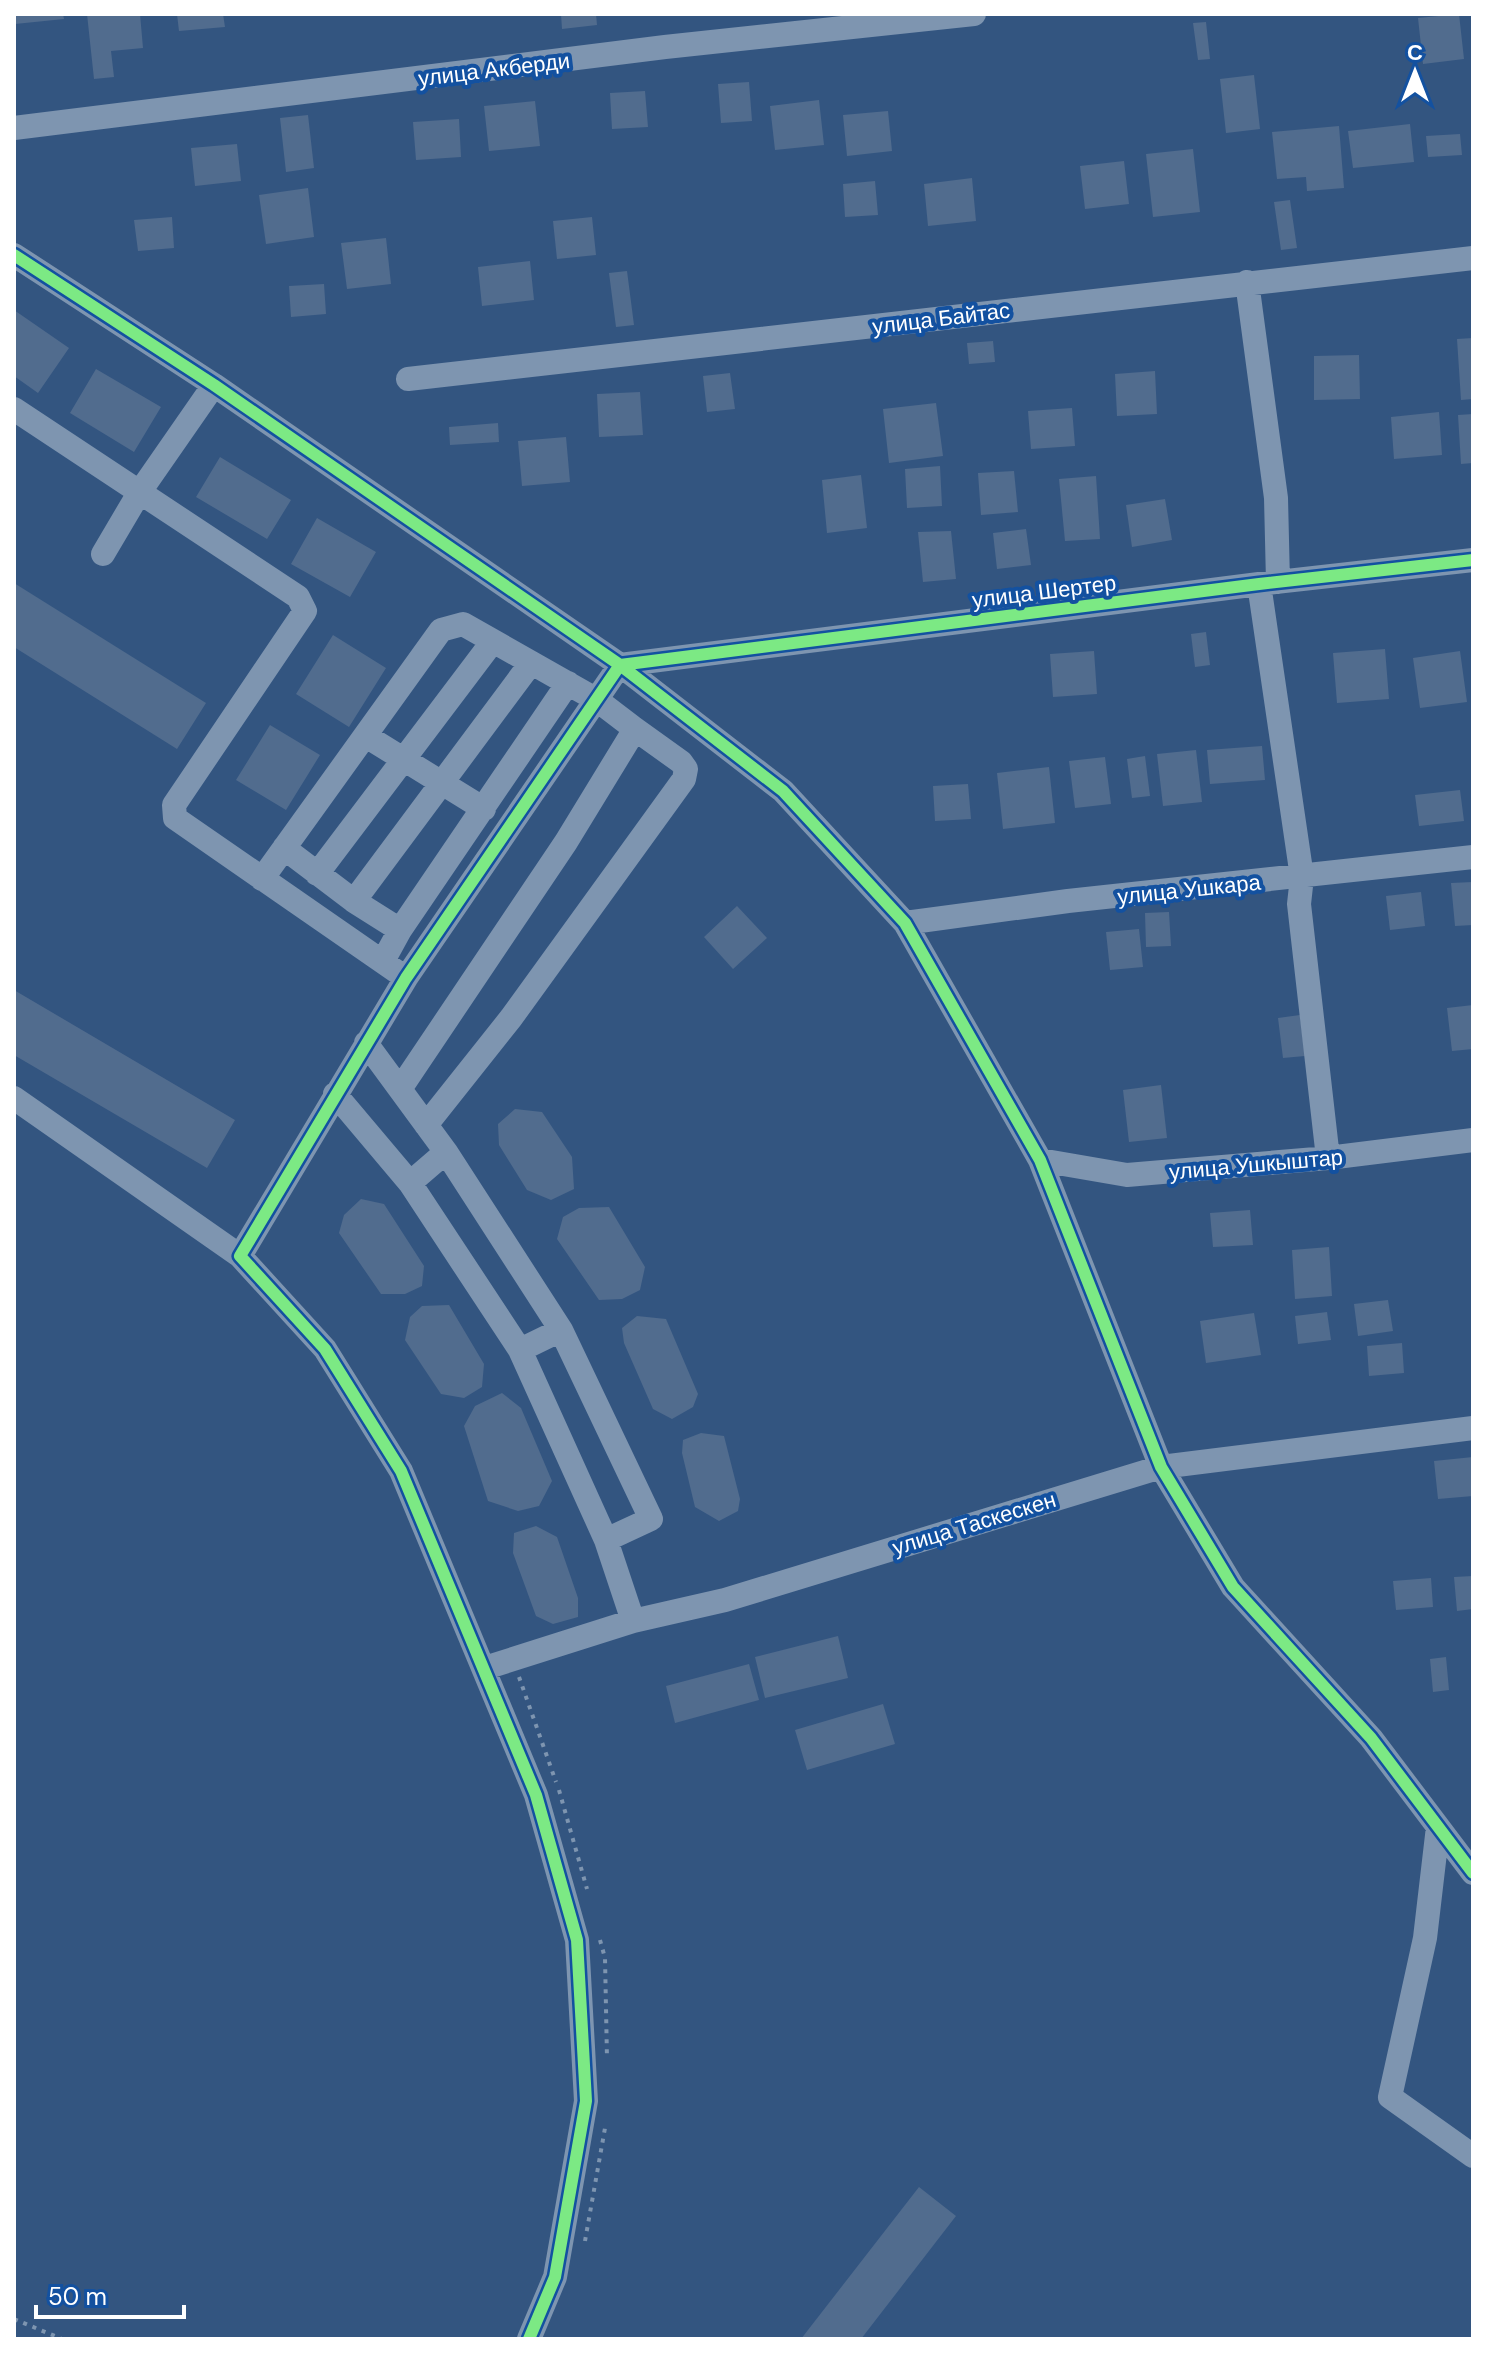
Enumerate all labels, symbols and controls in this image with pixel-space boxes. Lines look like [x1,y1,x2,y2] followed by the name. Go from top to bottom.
[1375,32,1455,112] north arrow
[1407,38,1423,67] text: С
[417,46,572,93] street label: улица Акберди
[871,296,1011,341] street label: улица Байтас
[970,568,1118,615] street label: улица Шертер
[1116,867,1263,911] street label: улица Ушкара
[1168,1142,1344,1187] street label: улица Ушкыштар
[889,1485,1059,1562] street label: улица Таскескен
[36,2269,184,2319] scale bar
[48,2281,107,2312] text: 50 m

